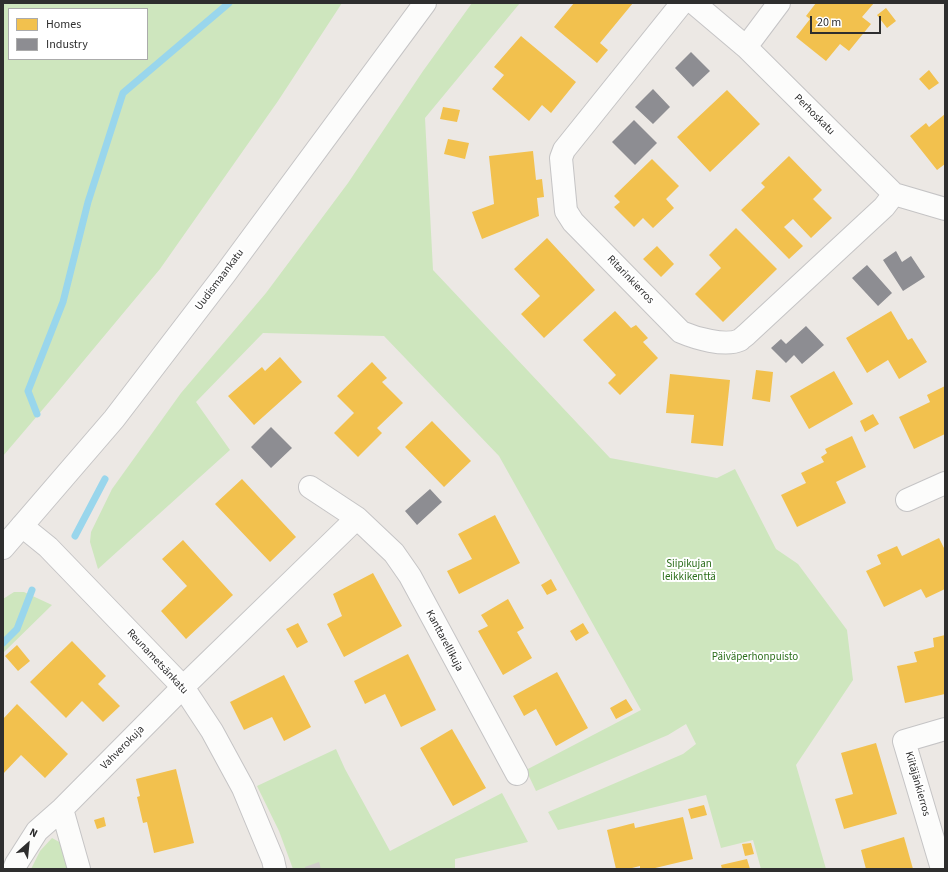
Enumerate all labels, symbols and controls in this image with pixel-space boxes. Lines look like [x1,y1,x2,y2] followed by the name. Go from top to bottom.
[8,8,148,60] legend
[812,8,883,34] scale bar
[817,14,841,31] text: 20 m
[46,16,81,33] text: Homes
[46,36,88,53] text: Industry
[791,92,837,138] street label: Perhoskatu
[193,247,247,313] street label: Uudismaankatu
[604,253,656,307] street label: Ritarinkierros
[662,558,716,584] park label: Siipikujan leikkikenttä
[422,608,466,674] street label: Kanttarellikuja
[124,627,190,697] street label: Reunametsänkatu
[712,651,798,665] park label: Päiväperhonpuisto
[98,723,148,773] street label: Vahverokuja
[901,750,933,818] street label: Kiitäjänkierros
[8,824,48,864] north arrow
[27,825,40,841] text: N

